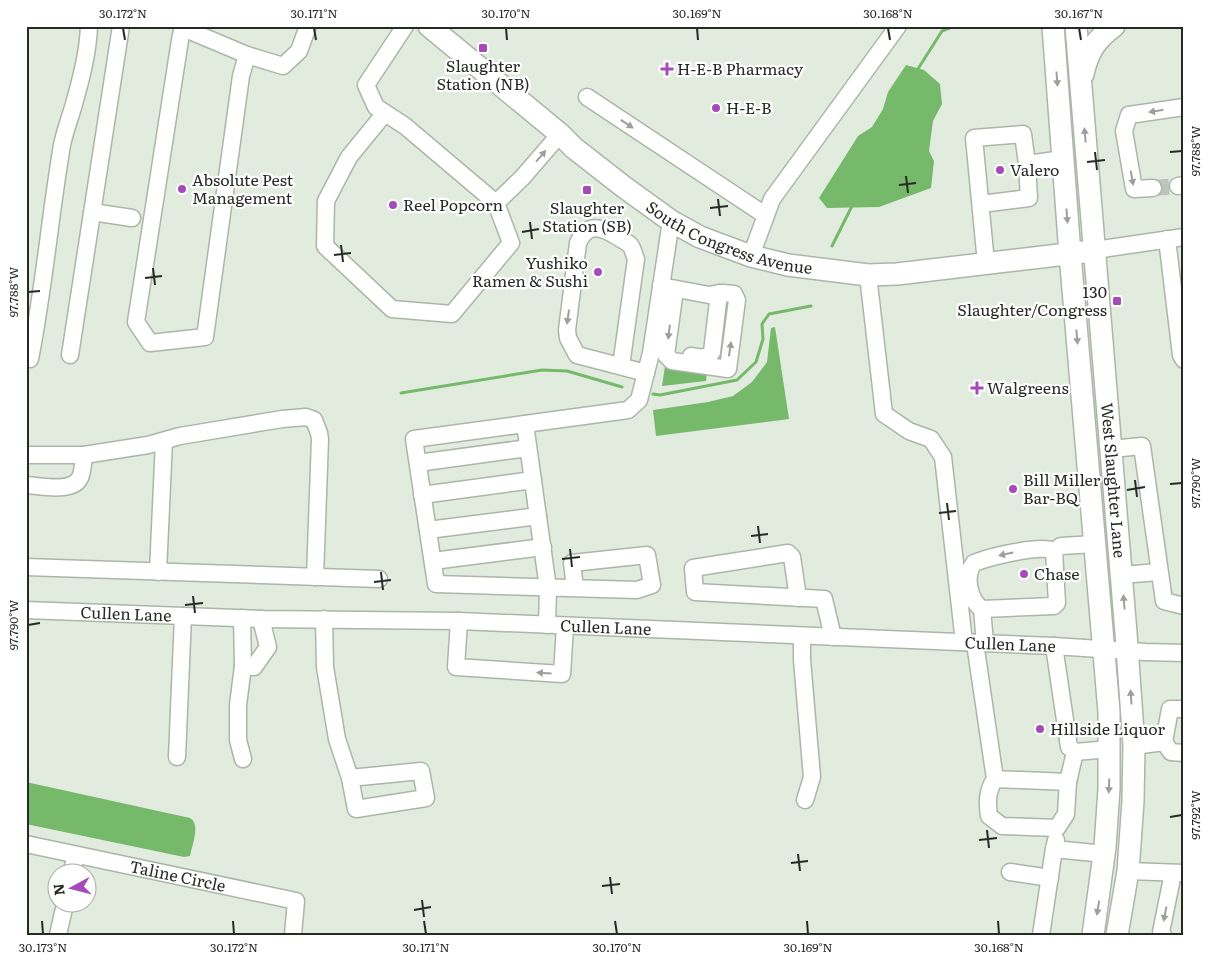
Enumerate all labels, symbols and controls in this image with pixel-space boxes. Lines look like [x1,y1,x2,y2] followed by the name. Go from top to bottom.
[99,4,147,22] text: 30.172°N
[291,4,337,22] text: 30.171°N
[482,4,530,22] text: 30.170°N
[672,4,722,22] text: 30.169°N
[863,4,913,22] text: 30.168°N
[1055,4,1103,22] text: 30.167°N
[477,42,489,54] marker: Slaughter Station (NB)
[436,53,530,95] place label: Slaughter Station (NB)
[677,56,804,80] place label: H-E-B Pharmacy
[661,63,673,75] marker: H-E-B Pharmacy
[1054,72,1062,88] one-way arrow
[726,95,772,119] place label: H-E-B
[710,102,722,114] marker: H-E-B
[1148,107,1164,115] one-way arrow
[620,119,634,129] one-way arrow
[1186,126,1204,176] text: 97.788°W
[1081,127,1089,143] one-way arrow
[535,151,547,163] one-way arrow
[1010,157,1059,181] place label: Valero
[994,164,1006,176] marker: Valero
[192,167,294,209] place label: Absolute Pest Management
[1129,171,1137,187] one-way arrow
[176,183,188,195] marker: Absolute Pest Management
[581,184,593,196] marker: Slaughter Station (SB)
[403,192,503,216] place label: Reel Popcorn
[642,194,814,279] street label: South Congress Avenue
[542,195,632,237] place label: Slaughter Station (SB)
[387,199,399,211] marker: Reel Popcorn
[1064,208,1072,224] one-way arrow
[472,250,588,292] place label: Yushiko Ramen & Sushi
[592,266,604,278] marker: Yushiko Ramen & Sushi
[4,267,22,317] text: 97.788°W
[957,279,1107,321] place label: 130 Slaughter/Congress
[1111,295,1123,307] marker: 130 Slaughter/Congress
[564,310,572,326] one-way arrow
[665,324,673,340] one-way arrow
[1074,330,1082,346] one-way arrow
[727,341,735,357] one-way arrow
[987,375,1069,399] place label: Walgreens
[971,382,983,394] marker: Walgreens
[1096,402,1133,559] street label: West Slaughter Lane
[1186,458,1204,508] text: 97.790°W
[1023,467,1101,509] place label: Bill Miller Bar-BQ
[1007,483,1019,495] marker: Bill Miller Bar-BQ
[998,550,1014,558] one-way arrow
[1034,561,1080,585] place label: Chase
[1018,568,1030,580] marker: Chase
[1119,594,1127,610] one-way arrow
[80,599,172,627] street label: Cullen Lane
[4,600,22,650] text: 97.790°W
[560,612,652,640] street label: Cullen Lane
[964,629,1056,657] street label: Cullen Lane
[536,668,552,676] one-way arrow
[1126,689,1134,705] one-way arrow
[1050,716,1165,740] place label: Hillside Liquor
[1034,723,1046,735] marker: Hillside Liquor
[1105,778,1113,794] one-way arrow
[1186,790,1204,840] text: 97.792°W
[128,853,228,897] street label: Taline Circle
[48,864,98,914] north arrow
[47,882,69,897] text: N
[1093,901,1101,917] one-way arrow
[1161,906,1169,922] one-way arrow
[19,938,67,956] text: 30.173°N
[210,938,258,956] text: 30.172°N
[403,938,449,956] text: 30.171°N
[593,938,641,956] text: 30.170°N
[783,938,833,956] text: 30.169°N
[974,938,1024,956] text: 30.168°N

